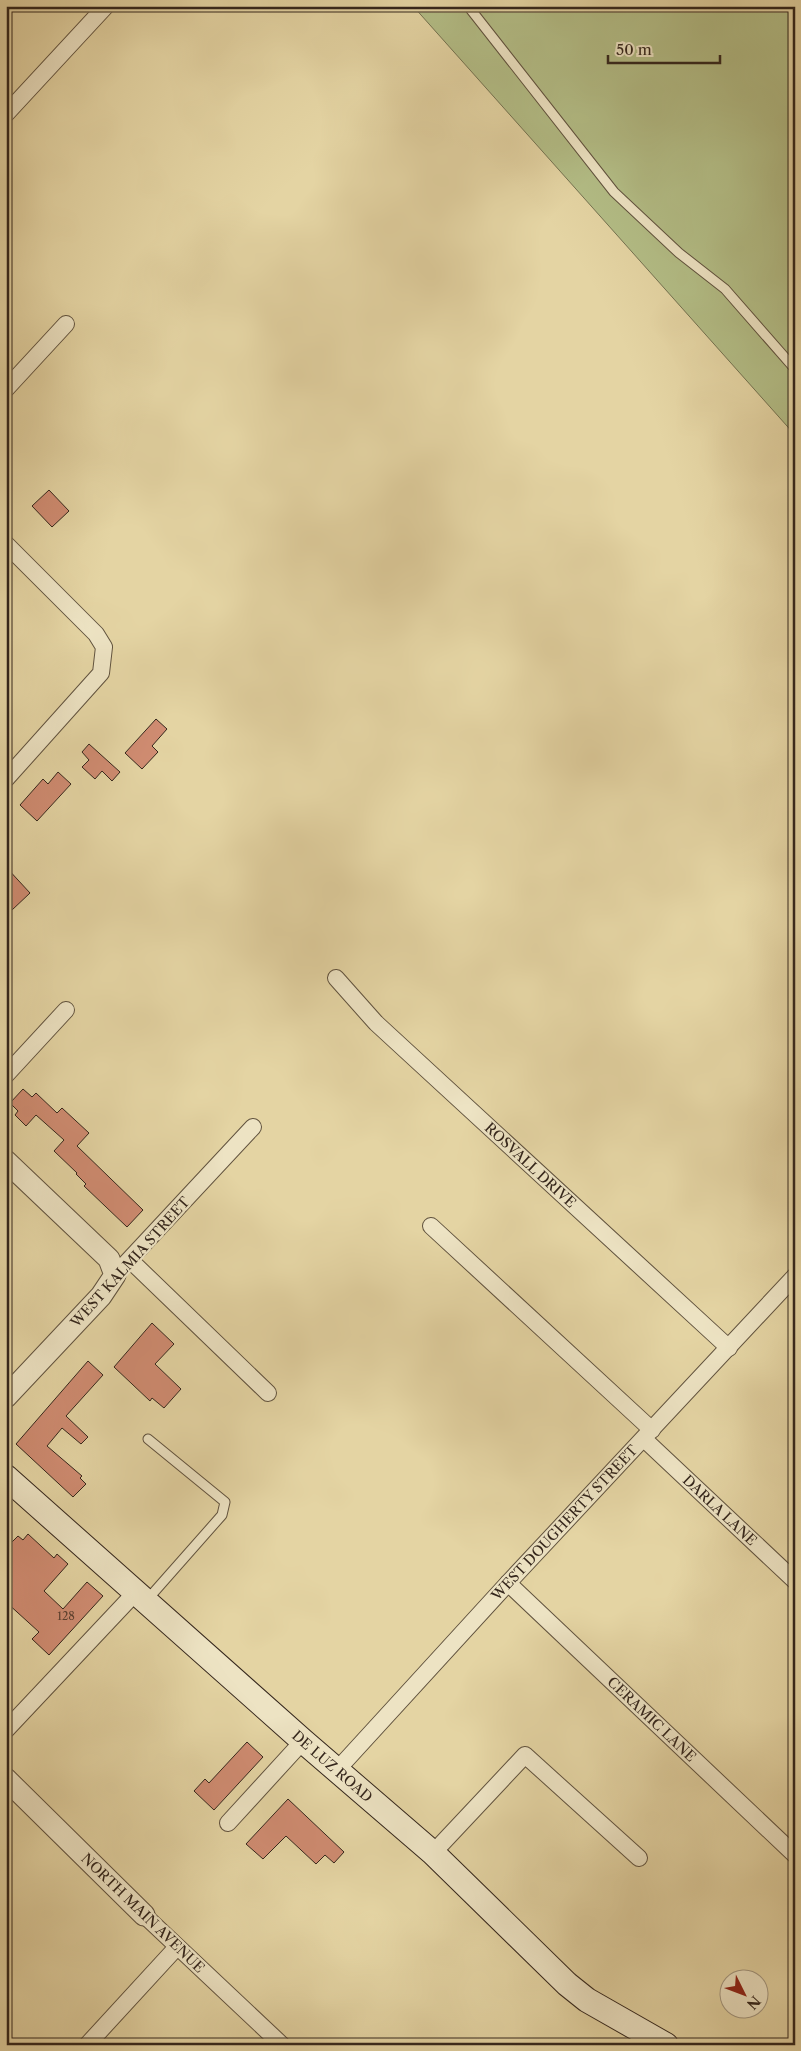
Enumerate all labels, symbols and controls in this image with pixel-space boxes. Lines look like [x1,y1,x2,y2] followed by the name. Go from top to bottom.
[608,32,721,64] scale bar
[616,40,652,59] text: 50 m
[481,1119,580,1212] street label: ROSVALL DRIVE
[66,1193,194,1332] street label: WEST KALMIA STREET
[487,1441,642,1605] street label: WEST DOUGHERTY STREET
[679,1471,761,1549] street label: DARLA LANE
[57,1609,75,1623] house number: 128
[604,1673,700,1766] street label: CERAMIC LANE
[288,1726,376,1806] street label: DE LUZ ROAD
[78,1849,208,1977] street label: NORTH MAIN AVENUE
[718,1968,768,2018] north arrow
[743,1992,764,2013] text: N

